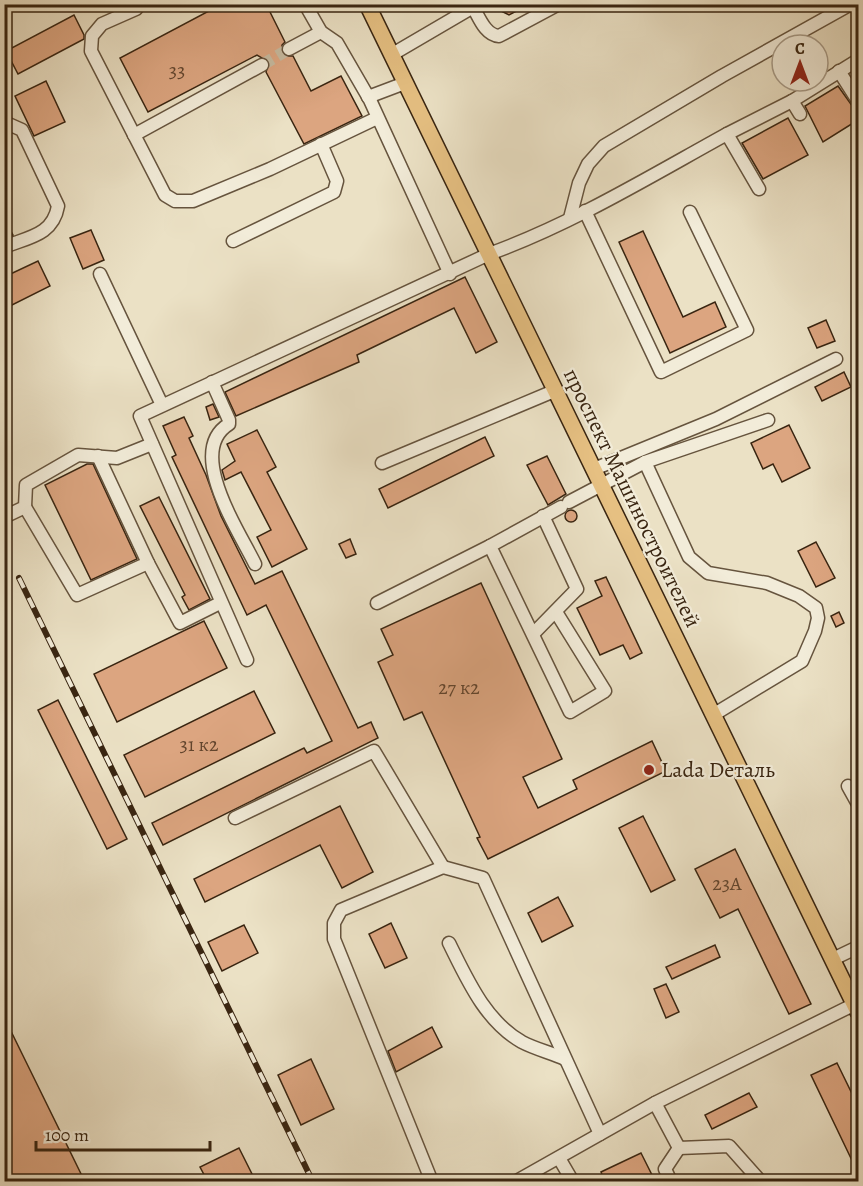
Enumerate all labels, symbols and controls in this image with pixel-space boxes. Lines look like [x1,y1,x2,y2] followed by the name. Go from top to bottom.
[770,33,830,93] north arrow
[795,38,805,60] text: С
[169,57,185,84] house number: 33
[556,363,708,633] street label: проспект Машиностроителей
[438,674,480,701] house number: 27 к2
[180,731,219,758] house number: 31 к2
[661,755,775,785] place label: Lada Dеталь
[642,763,656,777] marker: Lada Dеталь
[712,870,742,897] house number: 23А
[36,1114,210,1152] scale bar
[45,1123,89,1147] text: 100 m

